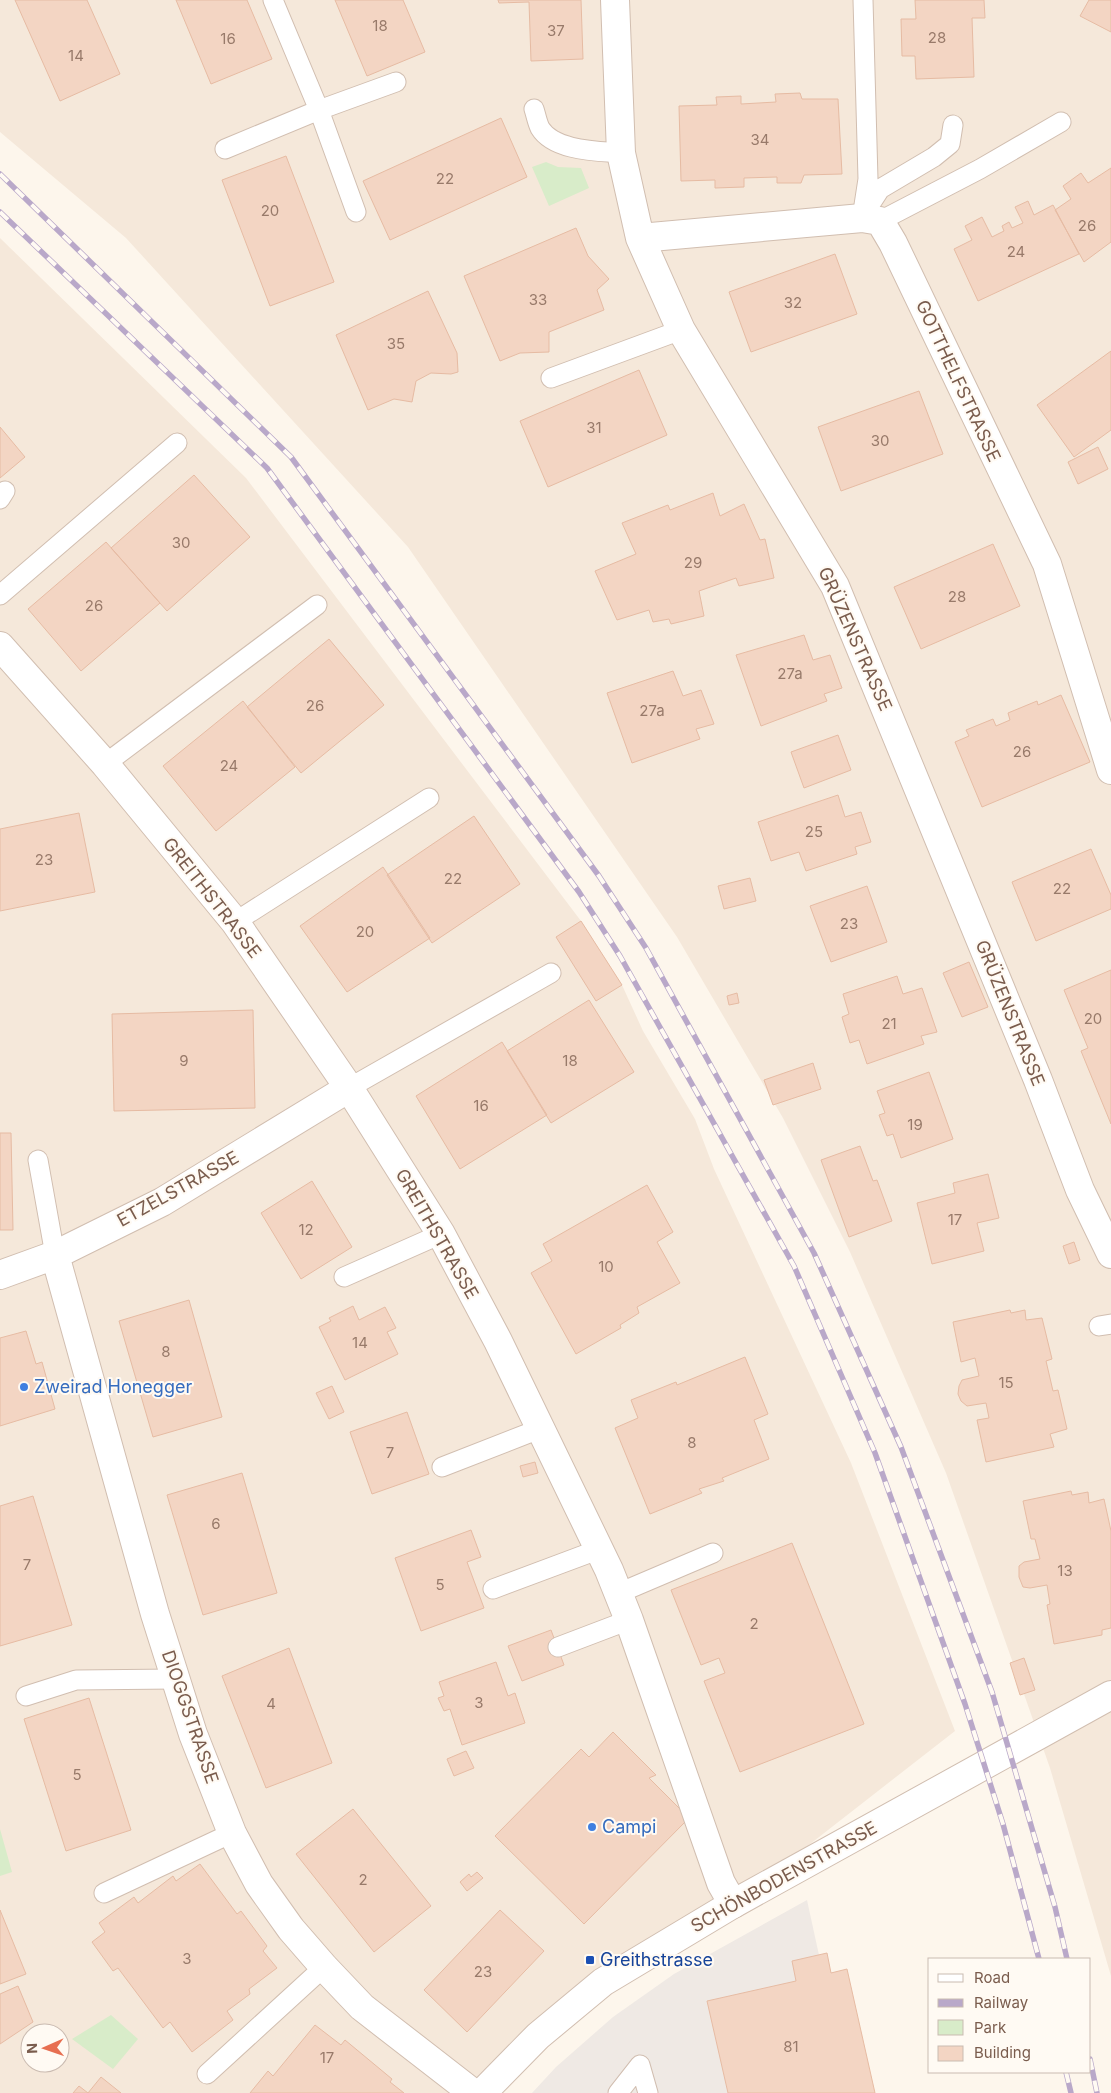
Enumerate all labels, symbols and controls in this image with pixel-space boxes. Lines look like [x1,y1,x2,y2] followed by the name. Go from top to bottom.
[372,16,388,35] house number: 18
[547,21,565,40] house number: 37
[928,28,946,47] house number: 28
[220,29,236,48] house number: 16
[68,46,84,65] house number: 14
[751,130,769,149] house number: 34
[436,169,454,188] house number: 22
[261,201,279,220] house number: 20
[1078,216,1096,235] house number: 26
[1007,242,1025,261] house number: 24
[529,290,547,309] house number: 33
[784,293,802,312] house number: 32
[912,297,1005,465] street label: GOTTHELFSTRASSE
[387,334,405,353] house number: 35
[586,418,602,437] house number: 31
[871,431,889,450] house number: 30
[172,533,190,552] house number: 30
[684,553,702,572] house number: 29
[814,563,898,714] street label: GRÜZENSTRASSE
[948,587,966,606] house number: 28
[85,596,103,615] house number: 26
[777,664,803,683] house number: 27a
[306,696,324,715] house number: 26
[639,701,665,720] house number: 27a
[1013,742,1031,761] house number: 26
[220,756,238,775] house number: 24
[805,822,823,841] house number: 25
[159,833,266,962] street label: GREITHSTRASSE
[35,850,53,869] house number: 23
[444,869,462,888] house number: 22
[1053,879,1071,898] house number: 22
[840,914,858,933] house number: 23
[356,922,374,941] house number: 20
[972,937,1050,1089] street label: GRÜZENSTRASSE
[1084,1009,1102,1028] house number: 20
[881,1014,897,1033] house number: 21
[179,1051,189,1070] house number: 9
[562,1051,578,1070] house number: 18
[473,1096,489,1115] house number: 16
[907,1115,923,1134] house number: 19
[113,1146,242,1231] street label: ETZELSTRASSE
[392,1165,483,1303] street label: GREITHSTRASSE
[948,1210,962,1229] house number: 17
[298,1220,314,1239] house number: 12
[598,1257,614,1276] house number: 10
[352,1333,368,1352] house number: 14
[161,1342,171,1361] house number: 8
[998,1373,1014,1392] house number: 15
[34,1376,192,1397] place label: Zweirad Honegger
[18,1381,30,1393] marker: Zweirad Honegger
[687,1433,697,1452] house number: 8
[386,1443,394,1462] house number: 7
[211,1514,221,1533] house number: 6
[23,1555,31,1574] house number: 7
[1057,1561,1073,1580] house number: 13
[435,1575,445,1594] house number: 5
[749,1614,759,1633] house number: 2
[158,1647,223,1786] street label: DIOGGSTRASSE
[474,1693,484,1712] house number: 3
[266,1694,276,1713] house number: 4
[72,1765,82,1784] house number: 5
[602,1816,656,1837] place label: Campi
[687,1816,880,1937] street label: SCHÖNBODENSTRASSE
[586,1821,598,1833] marker: Campi
[358,1870,368,1889] house number: 2
[182,1949,192,1968] house number: 3
[600,1949,713,1970] place label: Greithstrasse
[584,1954,596,1966] marker: Greithstrasse
[928,1958,1091,2073] legend
[474,1962,492,1981] house number: 23
[974,1968,1010,1987] text: Road
[974,1993,1029,2012] text: Railway
[974,2018,1007,2037] text: Park
[20,2023,70,2073] north arrow
[783,2037,799,2056] house number: 81
[23,2043,40,2054] text: N
[974,2043,1031,2062] text: Building
[320,2048,334,2067] house number: 17

